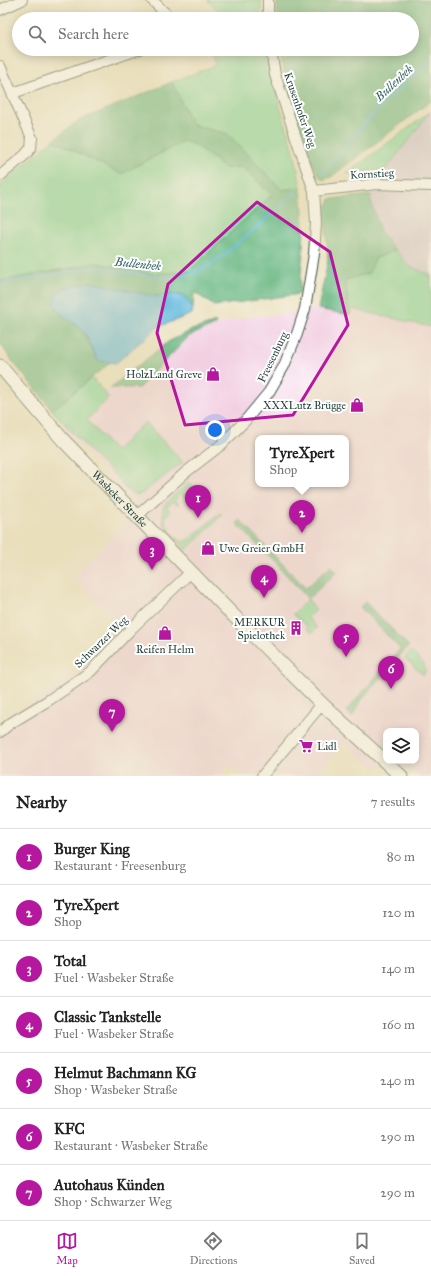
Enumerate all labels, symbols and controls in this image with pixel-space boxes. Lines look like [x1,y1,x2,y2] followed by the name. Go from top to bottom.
[12,12,419,56] search box
[26,23,48,45] icon: search
[58,25,129,43] text: Search here
[372,62,416,105] water label: Bullenbek
[281,71,319,150] street label: Krusenhofer Weg
[350,166,395,182] street label: Kornstieg
[113,255,162,273] water label: Bullenbek
[255,329,291,385] street label: Freesenburg
[205,366,221,382] shop icon: HolzLand Greve
[126,368,202,381] place label: HolzLand Greve
[349,397,365,413] shop icon: XXXLutz Brügge
[263,399,346,412] place label: XXXLutz Brügge
[205,420,225,440] your location
[255,435,349,487] popup
[269,444,335,462] text: TyreXpert
[269,462,297,478] text: Shop
[90,468,151,530] street label: Wasbeker Straße
[185,485,211,518] pin: 1
[289,500,315,533] pin: 2
[139,537,165,570] pin: 3
[200,540,216,556] shop icon: Uwe Greier GmbH
[219,542,305,555] place label: Uwe Greier GmbH
[251,565,277,598] pin: 4
[72,613,131,671] street label: Schwarzer Weg
[234,616,286,642] place label: MERKUR Spielothek
[288,620,304,636] building icon: MERKUR Spielothek
[333,624,359,657] pin: 5
[157,625,173,641] shop icon: Reifen Helm
[136,643,195,656] place label: Reifen Helm
[378,656,404,689] pin: 6
[99,699,125,732] pin: 7
[383,728,419,764] map controls
[383,728,419,764] button: layers
[298,738,314,754] supermarket icon: Lidl
[317,740,337,753] place label: Lidl
[16,792,67,813] text: Nearby
[371,794,415,810] text: 7 results
[54,840,130,858] text: Burger King
[26,849,32,865] text: 1
[387,849,415,865] text: 80 m
[54,858,186,874] text: Restaurant · Freesenburg
[54,896,119,914] text: TyreXpert
[26,905,32,921] text: 2
[382,905,415,921] text: 120 m
[54,914,82,930] text: Shop
[54,952,86,970] text: Total
[26,961,32,977] text: 3
[381,961,415,977] text: 140 m
[54,970,174,986] text: Fuel · Wasbeker Straße
[54,1008,161,1026] text: Classic Tankstelle
[25,1017,33,1033] text: 4
[382,1017,415,1033] text: 160 m
[54,1026,174,1042] text: Fuel · Wasbeker Straße
[54,1064,197,1082] text: Helmut Bachmann KG
[26,1073,32,1089] text: 5
[380,1073,415,1089] text: 240 m
[54,1082,178,1098] text: Shop · Wasbeker Straße
[54,1120,85,1138] text: KFC
[26,1129,32,1145] text: 6
[380,1129,415,1145] text: 290 m
[54,1138,208,1154] text: Restaurant · Wasbeker Straße
[54,1176,165,1194] text: Autohaus Künden
[26,1185,32,1201] text: 7
[380,1185,415,1201] text: 290 m
[54,1194,172,1210] text: Shop · Schwarzer Weg
[56,1230,78,1267] tab: Map
[190,1230,237,1267] tab: Directions
[349,1230,375,1267] tab: Saved

